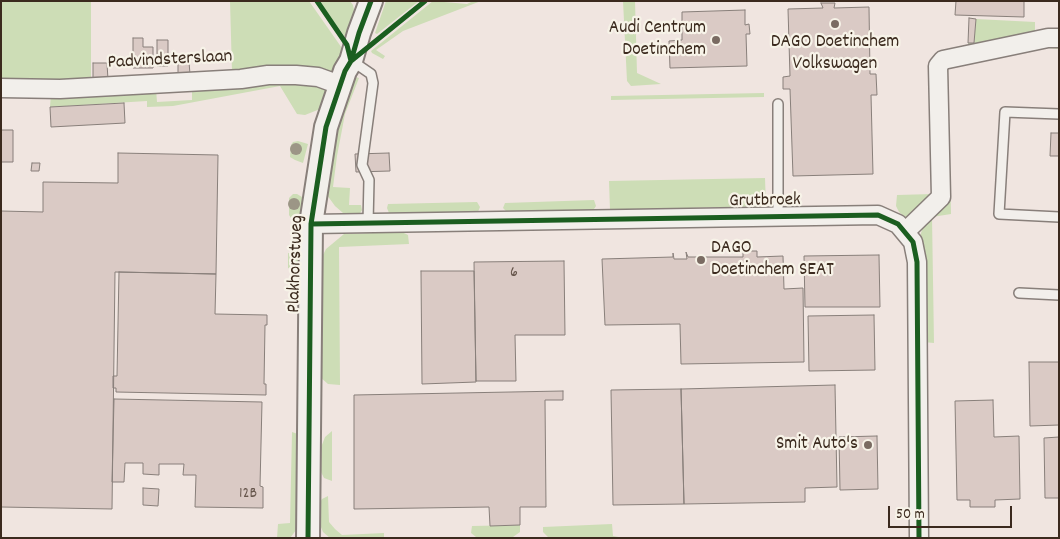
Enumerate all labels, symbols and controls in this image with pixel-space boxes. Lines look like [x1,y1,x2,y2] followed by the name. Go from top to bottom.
[609,18,706,62] place label: Audi Centrum Doetinchem
[829,18,841,30] marker: DAGO Doetinchem Volkswagen
[771,32,899,76] place label: DAGO Doetinchem Volkswagen
[710,34,722,46] marker: Audi Centrum Doetinchem
[107,46,233,76] street label: Padvindsterslaan
[729,190,801,214] street label: Grutbroek
[284,215,310,313] street label: Plakhorstweg
[711,238,834,282] place label: DAGO Doetinchem SEAT
[695,254,707,266] marker: DAGO Doetinchem SEAT
[510,264,518,284] house number: 6
[776,434,858,456] place label: Smit Auto's
[862,439,874,451] marker: Smit Auto's
[239,485,257,505] house number: 12B
[890,496,1014,528] scale bar
[896,504,925,526] text: 50 m

